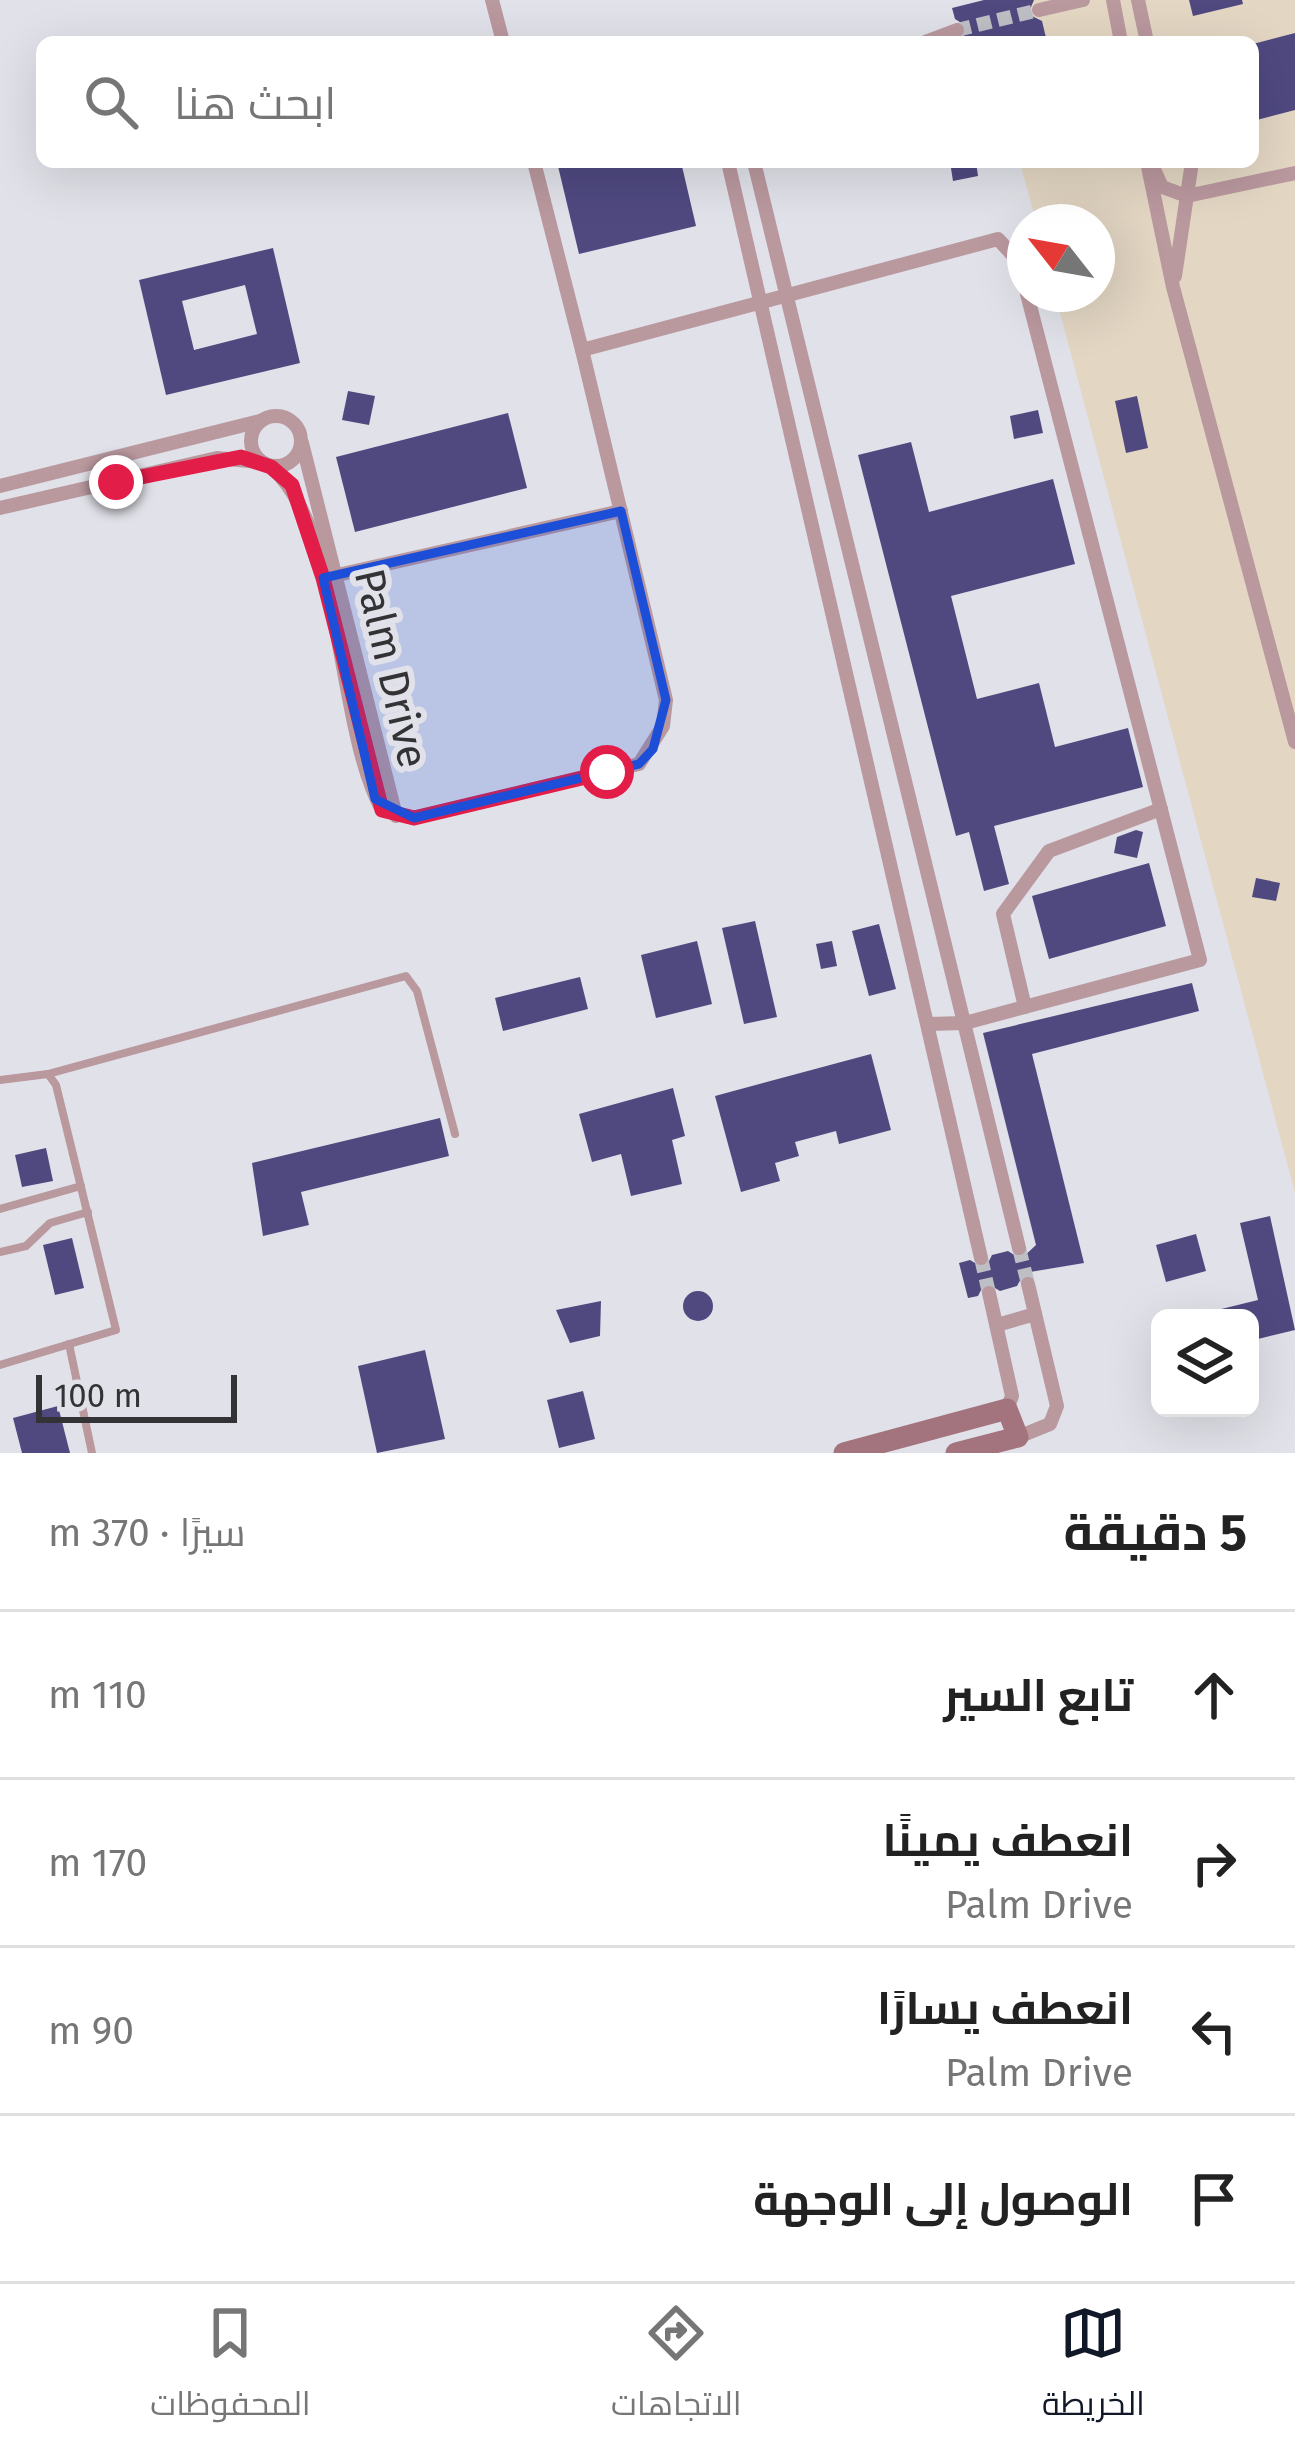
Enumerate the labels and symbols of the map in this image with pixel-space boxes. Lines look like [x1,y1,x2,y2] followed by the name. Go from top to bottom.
[1007,204,1115,312] north arrow
[89,455,143,509] route end
[344,564,438,772] street label: Palm Drive
[580,745,634,799] route start
[36,1369,237,1422] scale bar

